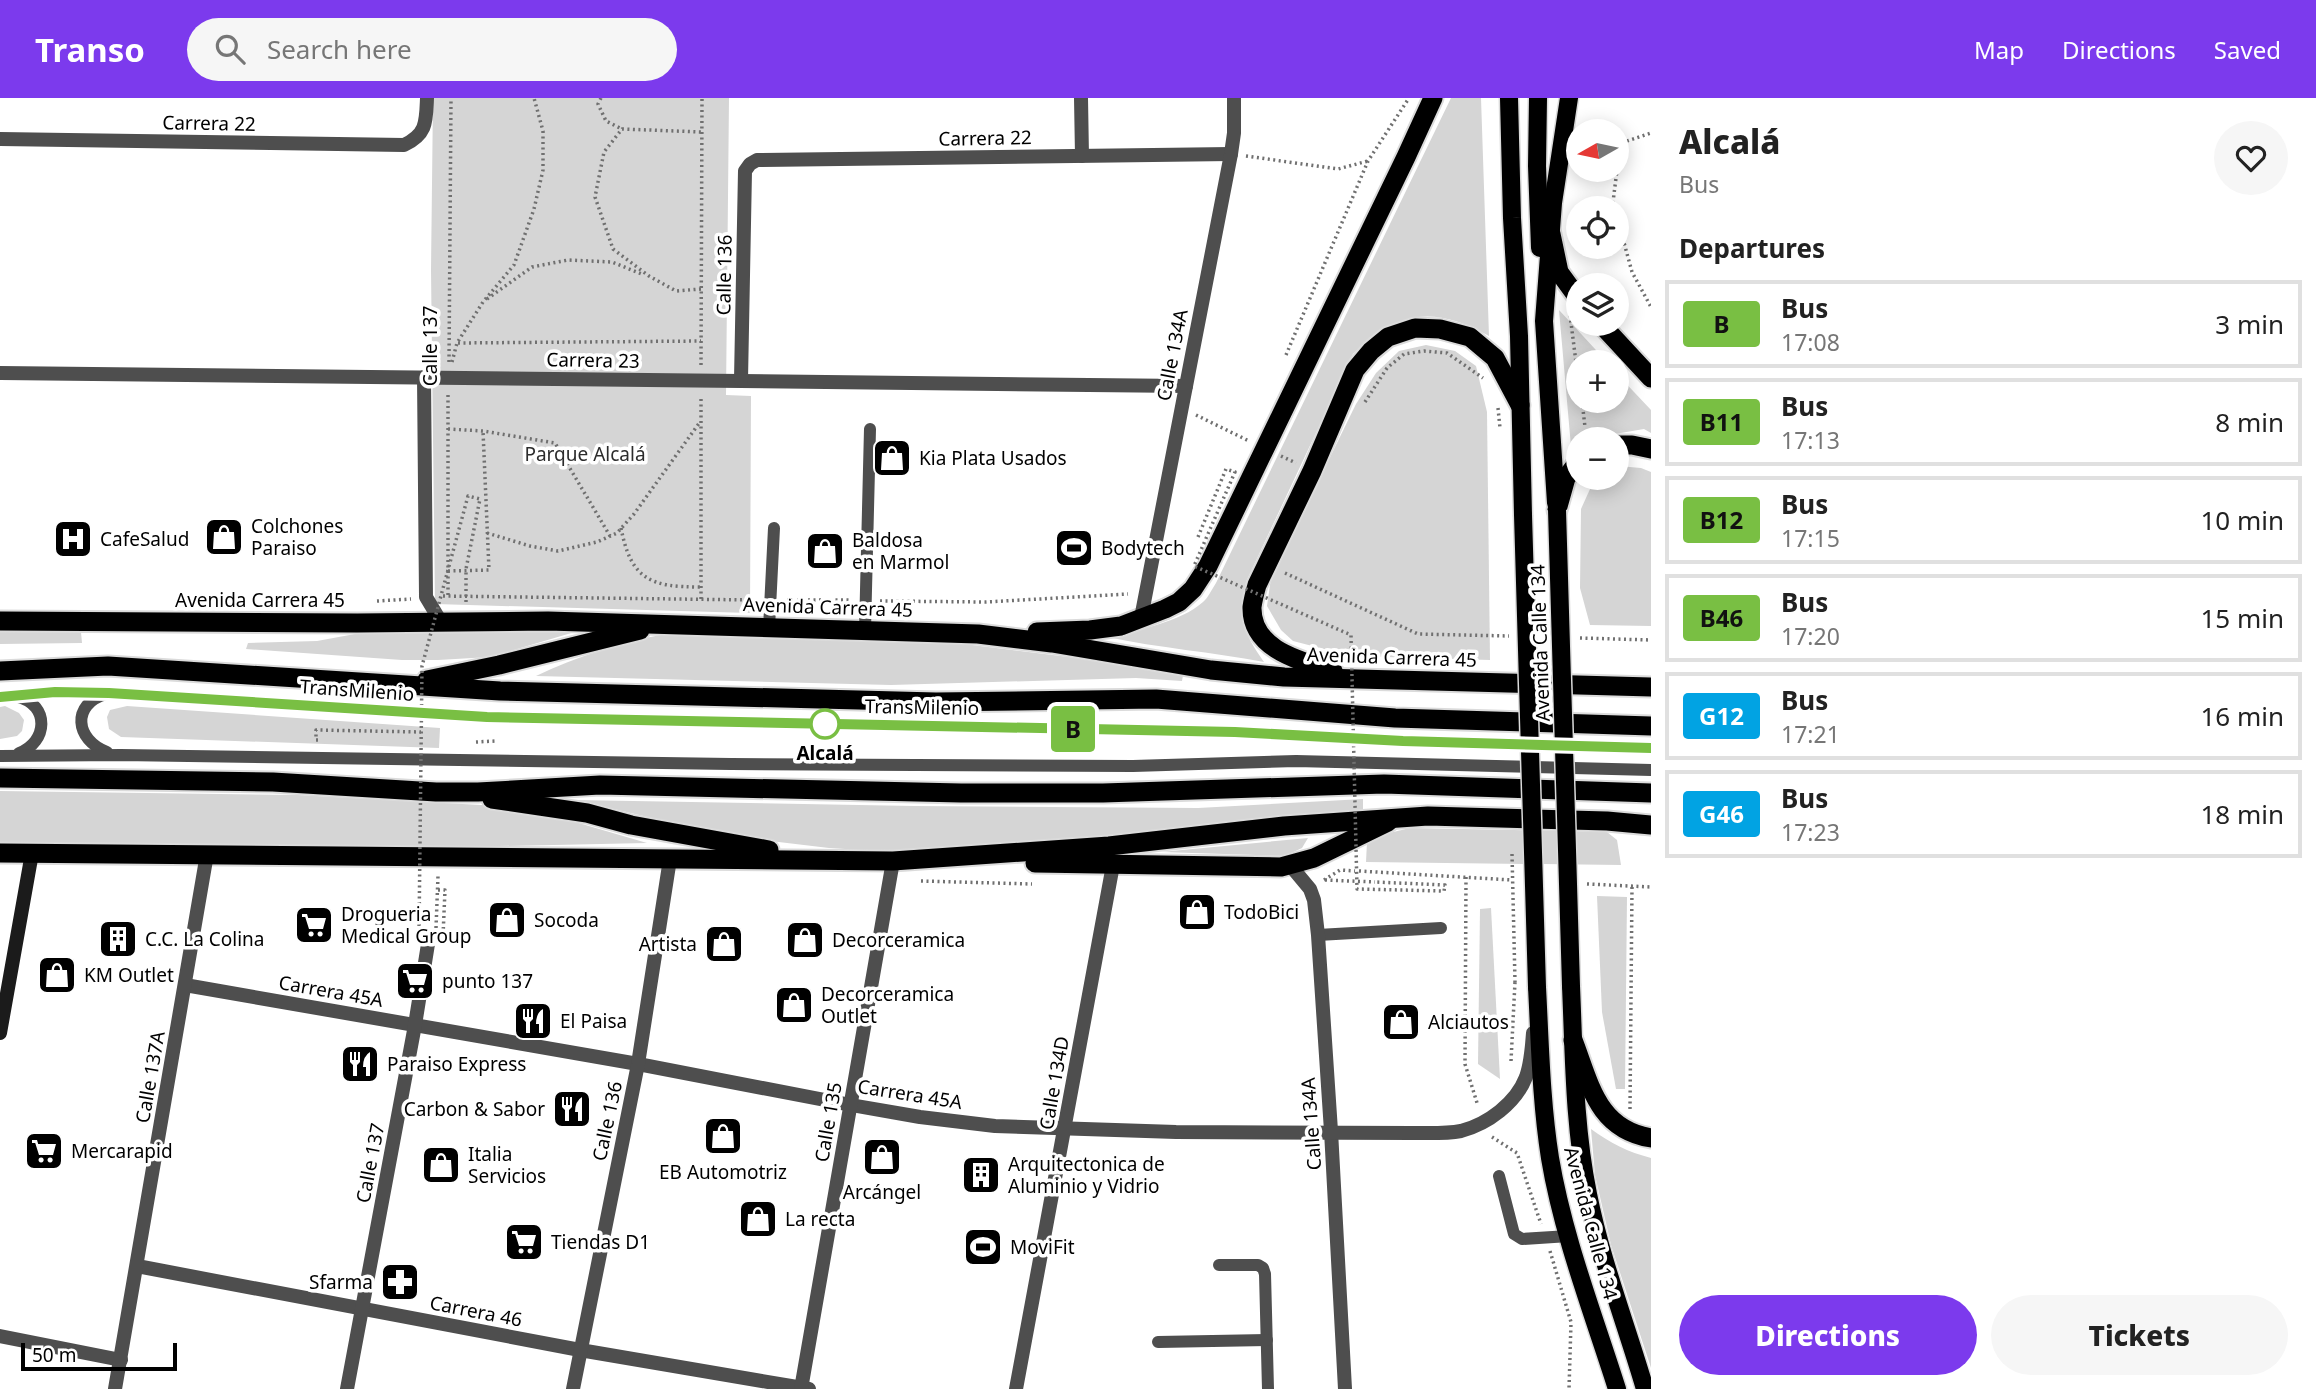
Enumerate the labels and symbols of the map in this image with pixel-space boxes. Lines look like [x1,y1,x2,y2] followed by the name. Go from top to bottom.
[162,109,256,137] street label: Carrera 22
[1566,119,1629,182] north arrow
[938,124,1032,152] street label: Carrera 22
[710,234,738,316] street label: Calle 136
[417,306,443,386] street label: Calle 137
[1150,306,1194,403] street label: Calle 134A
[546,346,640,374] street label: Carrera 23
[871,437,913,479] shop icon: Kia Plata Usados
[524,441,646,467] park label: Parque Alcalá
[919,445,1067,471] place label: Kia Plata Usados
[251,513,343,561] place label: Colchones Paraiso
[203,516,245,558] shop icon: Colchones Paraiso
[52,518,94,560] hospital icon: CafeSalud
[100,526,189,552] place label: CafeSalud
[852,527,949,575] place label: Baldosa en Marmol
[1053,527,1095,569] sports icon: Bodytech
[804,530,846,572] shop icon: Baldosa en Marmol
[1101,535,1185,561] place label: Bodytech
[1524,564,1556,722] street label: Avenida Calle 134
[175,587,345,613] street label: Avenida Carrera 45
[743,591,913,623] street label: Avenida Carrera 45
[1307,641,1477,673] street label: Avenida Carrera 45
[299,673,415,707] street label: TransMilenio
[865,693,979,721] street label: TransMilenio
[1050,706,1096,752] line badge: B
[810,709,840,739] marker: Alcalá
[796,740,854,766] place label: Alcalá
[1176,891,1218,933] shop icon: TodoBici
[486,899,528,941] shop icon: Socoda
[1224,899,1299,925] place label: TodoBici
[341,901,471,949] place label: Drogueria Medical Group
[293,904,335,946] supermarket icon: Drogueria Medical Group
[534,907,599,933] place label: Socoda
[97,918,139,960] building icon: C.C. La Colina
[784,919,826,961] shop icon: Decorceramica
[703,923,745,965] shop icon: Artista
[145,926,264,952] place label: C.C. La Colina
[832,927,965,953] place label: Decorceramica
[639,931,697,957] place label: Artista
[36,954,78,996] shop icon: KM Outlet
[394,960,436,1002] supermarket icon: punto 137
[84,962,174,988] place label: KM Outlet
[442,968,533,994] place label: punto 137
[277,969,386,1013] street label: Carrera 45A
[821,981,954,1029] place label: Decorceramica Outlet
[773,984,815,1026] shop icon: Decorceramica Outlet
[512,1000,554,1042] restaurant icon: El Paisa
[1380,1001,1422,1043] shop icon: Alciautos
[560,1008,627,1034] place label: El Paisa
[1428,1009,1509,1035] place label: Alciautos
[129,1028,171,1125] street label: Calle 137A
[1033,1034,1075,1132] street label: Calle 134D
[339,1043,381,1085] restaurant icon: Paraiso Express
[387,1051,526,1077] place label: Paraiso Express
[856,1073,965,1115] street label: Carrera 45A
[1295,1076,1327,1171] street label: Calle 134A
[586,1079,628,1163] street label: Calle 136
[808,1080,848,1164] street label: Calle 135
[551,1088,593,1130] restaurant icon: Carbon & Sabor
[404,1096,545,1122] place label: Carbon & Sabor
[702,1115,744,1157] shop icon: EB Automotriz
[350,1121,390,1205] street label: Calle 137
[23,1130,65,1172] supermarket icon: Mercarapid
[861,1136,903,1178] shop icon: Arcángel
[71,1138,173,1164] place label: Mercarapid
[468,1141,546,1189] place label: Italia Servicios
[420,1144,462,1186] shop icon: Italia Servicios
[1558,1144,1624,1302] street label: Avenida Calle 134
[1008,1151,1165,1199] place label: Arquitectonica de Aluminio y Vidrio
[960,1154,1002,1196] building icon: Arquitectonica de Aluminio y Vidrio
[659,1159,787,1185] place label: EB Automotriz
[843,1179,921,1205] place label: Arcángel
[737,1198,779,1240] shop icon: La recta
[785,1206,855,1232] place label: La recta
[503,1221,545,1263] supermarket icon: Tiendas D1
[962,1226,1004,1268] sports icon: MoviFit
[551,1229,650,1255] place label: Tiendas D1
[1010,1234,1075,1260] place label: MoviFit
[379,1261,421,1303] pharmacy icon: Sfarma
[309,1269,373,1295] place label: Sfarma
[428,1289,524,1333] street label: Carrera 46
[21,1340,177,1372] scale bar

